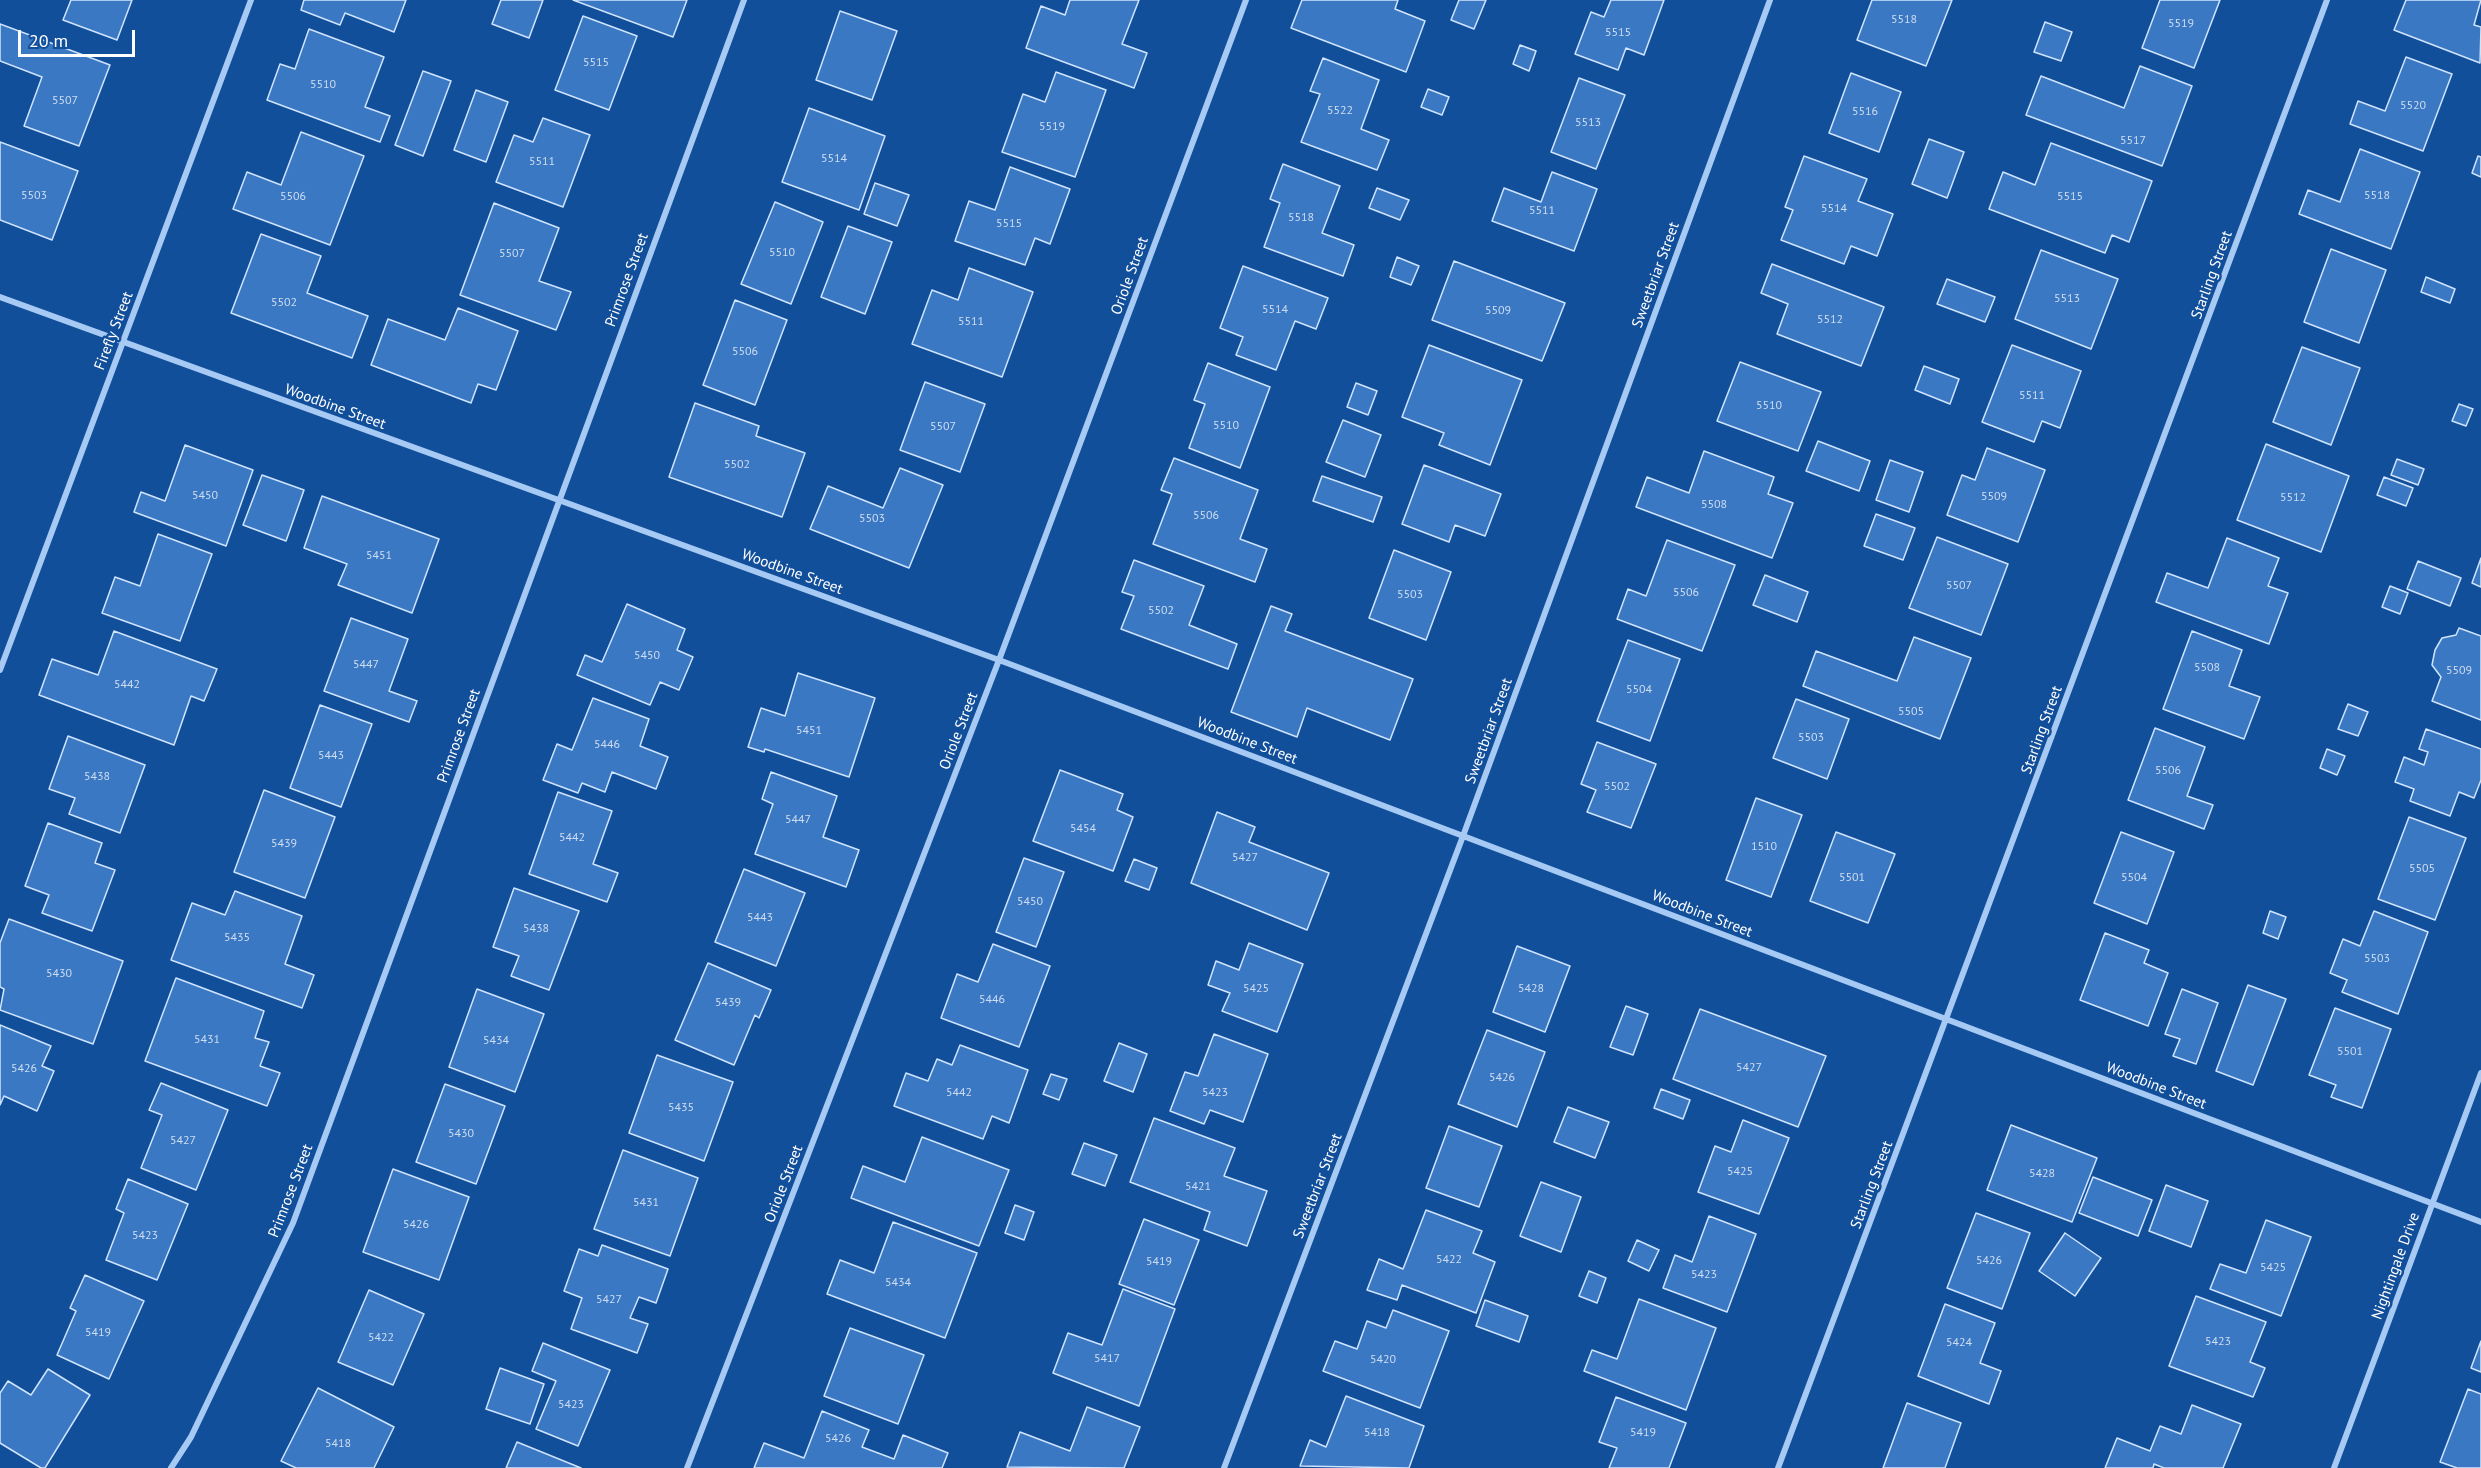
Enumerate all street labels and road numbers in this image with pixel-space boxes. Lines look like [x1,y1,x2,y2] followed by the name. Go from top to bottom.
[1629,220,1683,330] street label: Sweetbriar Street
[2188,228,2236,322] street label: Starling Street
[602,231,652,329] street label: Primrose Street
[1108,235,1152,317] street label: Oriole Street
[91,289,137,373] street label: Firefly Street
[282,380,388,434] street label: Woodbine Street
[739,545,845,599] street label: Woodbine Street
[1462,676,1516,786] street label: Sweetbriar Street
[2018,683,2066,777] street label: Starling Street
[434,687,484,785] street label: Primrose Street
[936,690,982,772] street label: Oriole Street
[1194,714,1300,768] street label: Woodbine Street
[1649,887,1755,941] street label: Woodbine Street
[2103,1059,2209,1113] street label: Woodbine Street
[1290,1131,1346,1241] street label: Sweetbriar Street
[1847,1139,1897,1231] street label: Starling Street
[265,1142,317,1240] street label: Primrose Street
[761,1143,807,1225] street label: Oriole Street
[2368,1210,2424,1322] street label: Nightingale Drive

